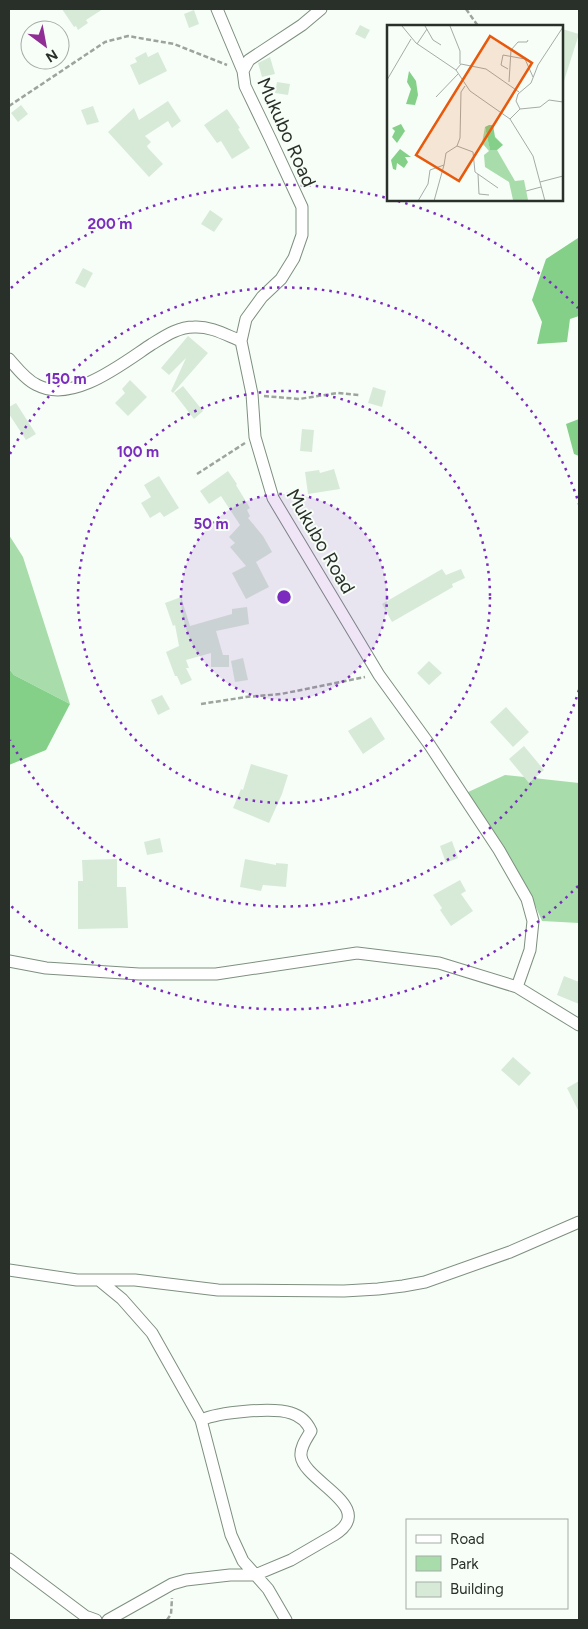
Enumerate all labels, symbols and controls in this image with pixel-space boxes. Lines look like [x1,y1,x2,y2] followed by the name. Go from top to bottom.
[20,20,70,70] north arrow
[387,25,563,201] inset map
[43,46,61,66] text: N
[252,74,321,190] street label: Mukubo Road
[88,215,132,233] text: 200 m
[45,370,87,388] text: 150 m
[117,443,159,461] text: 100 m
[281,485,360,598] street label: Mukubo Road
[193,515,229,533] text: 50 m
[275,588,293,606] centre of rings
[406,1519,568,1609] legend
[450,1530,485,1548] text: Road
[450,1555,479,1573] text: Park
[450,1580,504,1598] text: Building

